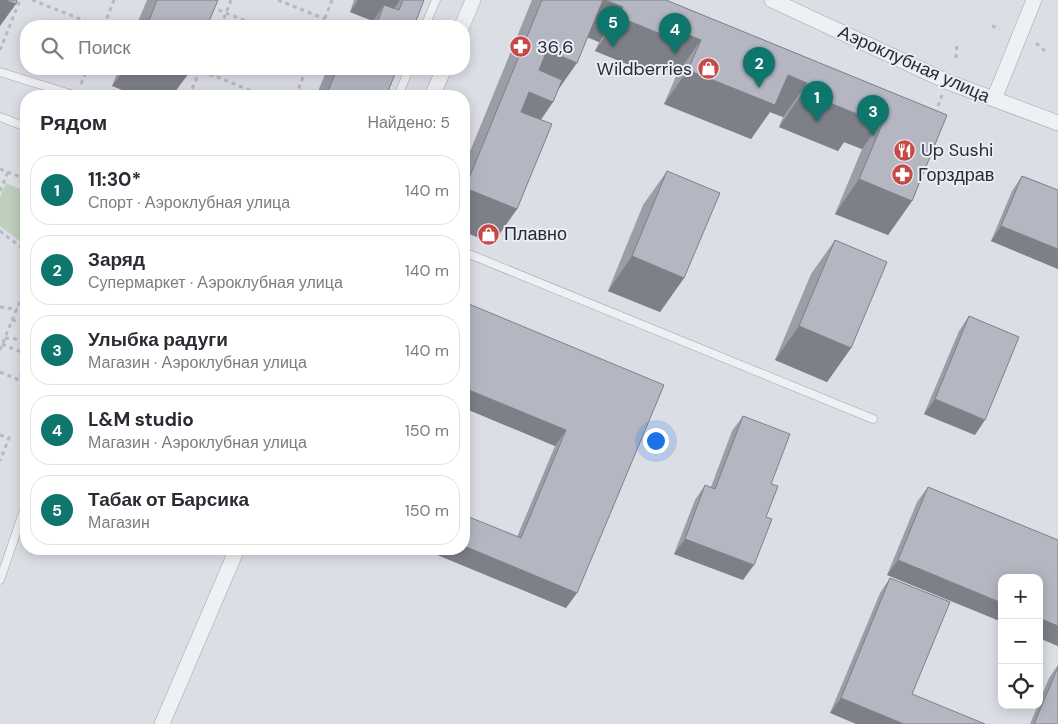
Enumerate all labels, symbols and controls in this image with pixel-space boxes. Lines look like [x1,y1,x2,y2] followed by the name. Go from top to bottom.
[597,6,629,47] pin: 5
[659,13,691,54] pin: 4
[20,20,470,75] search box
[834,20,995,109] street label: Аэроклубная улица
[38,34,66,62] icon: search
[78,35,131,60] text: Поиск
[509,35,533,59] pharmacy icon: 36,6
[537,35,574,59] place label: 36,6
[743,47,775,88] pin: 2
[597,57,692,81] place label: Wildberries
[696,57,720,81] shop icon: Wildberries
[801,81,833,122] pin: 1
[857,95,889,136] pin: 3
[40,109,107,137] text: Рядом
[367,112,450,133] text: Найдено: 5
[893,138,917,162] restaurant icon: Up Sushi
[921,138,993,162] place label: Up Sushi
[890,163,914,187] pharmacy icon: Горздрав
[918,163,994,187] place label: Горздрав
[88,167,141,192] text: 11:30*
[54,180,60,201] text: 1
[405,180,449,201] text: 140 m
[88,192,290,213] text: Спорт · Аэроклубная улица
[476,222,500,246] shop icon: Плавно
[504,222,567,246] place label: Плавно
[88,247,145,272] text: Заряд
[52,260,62,281] text: 2
[405,260,449,281] text: 140 m
[88,272,343,293] text: Супермаркет · Аэроклубная улица
[88,327,228,352] text: Улыбка радуги
[52,340,62,361] text: 3
[405,340,449,361] text: 140 m
[88,352,307,373] text: Магазин · Аэроклубная улица
[88,407,194,432] text: L&M studio
[52,420,62,441] text: 4
[405,420,449,441] text: 150 m
[643,428,669,454] your location
[88,432,307,453] text: Магазин · Аэроклубная улица
[88,487,249,512] text: Табак от Барсика
[52,500,62,521] text: 5
[405,500,449,521] text: 150 m
[88,512,150,533] text: Магазин
[998,574,1043,709] map controls
[998,574,1043,619] button: +
[998,619,1043,664] button: −
[998,664,1043,709] button: locate

